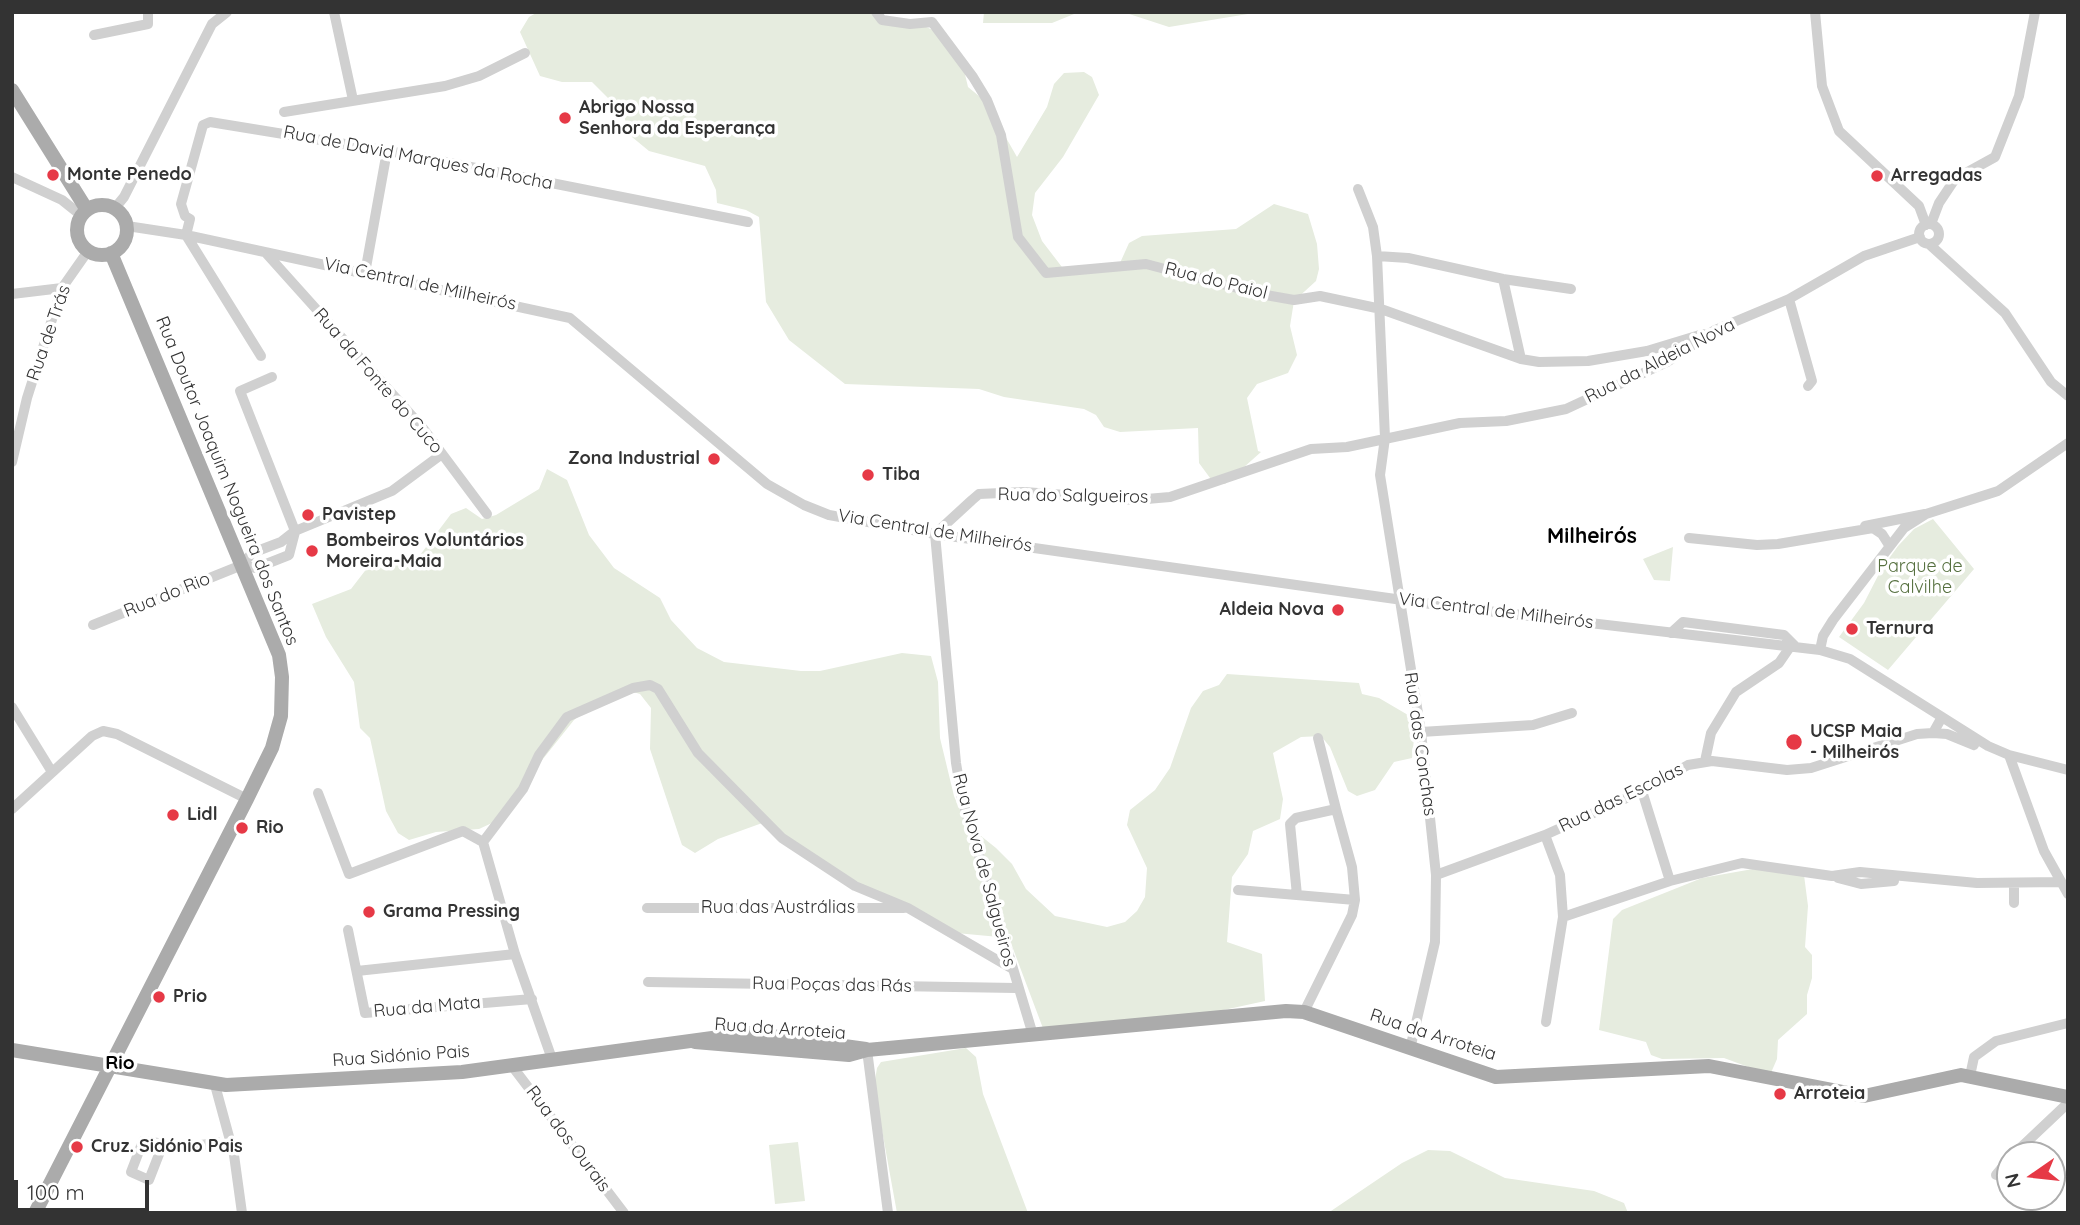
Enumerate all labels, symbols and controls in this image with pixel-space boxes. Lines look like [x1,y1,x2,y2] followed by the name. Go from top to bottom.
[579,97,776,140] place label: Abrigo Nossa Senhora da Esperança
[557,110,573,126] marker: Abrigo Nossa Senhora da Esperança
[282,121,554,195] street label: Rua de David Marques da Rocha
[67,164,192,186] place label: Monte Penedo
[1891,165,1982,187] place label: Arregadas
[45,167,61,183] marker: Monte Penedo
[1869,168,1885,184] marker: Arregadas
[322,253,518,315] street label: Via Central de Milheirós
[1162,258,1270,304] street label: Rua do Paiol
[23,282,75,384] street label: Rua de Trás
[309,304,447,458] street label: Rua da Fonte do Cuco
[151,313,303,649] street label: Rua Doutor Joaquim Nogueira dos Santos
[1581,314,1739,408] street label: Rua da Aldeia Nova
[568,448,700,470] place label: Zona Industrial
[706,451,722,467] marker: Zona Industrial
[882,464,920,486] place label: Tiba
[860,467,876,483] marker: Tiba
[997,484,1149,508] street label: Rua do Salgueiros
[322,504,396,526] place label: Pavistep
[836,505,1034,557] street label: Via Central de Milheirós
[300,507,316,523] marker: Pavistep
[1547,524,1637,550] district label: Milheirós
[326,530,524,572] place label: Bombeiros Voluntários Moreira-Maia
[304,543,320,559] marker: Bombeiros Voluntários Moreira-Maia
[1877,556,1963,598] park label: Parque de Calvilhe
[121,568,213,622] street label: Rua do Rio
[1397,588,1595,634] street label: Via Central de Milheirós
[1220,599,1324,621] place label: Aldeia Nova
[1330,602,1346,618] marker: Aldeia Nova
[1866,618,1934,640] place label: Ternura
[1844,621,1860,637] marker: Ternura
[1399,671,1441,817] street label: Rua das Conchas
[1810,721,1902,764] place label: UCSP Maia - Milheirós
[1784,732,1804,752] marker: UCSP Maia - Milheirós
[1555,759,1687,837] street label: Rua das Escolas
[948,771,1020,969] street label: Rua Nova de Salgueiros
[187,804,218,826] place label: Lidl
[165,807,181,823] marker: Lidl
[256,817,284,839] place label: Rio
[234,820,250,836] marker: Rio
[701,897,855,919] street label: Rua das Austrálias
[383,901,520,923] place label: Grama Pressing
[361,904,377,920] marker: Grama Pressing
[752,973,912,997] street label: Rua Poças das Rás
[173,986,207,1008] place label: Prio
[151,989,167,1005] marker: Prio
[373,992,481,1022] street label: Rua da Mata
[1367,1004,1499,1066] street label: Rua da Arroteia
[714,1014,846,1044] street label: Rua da Arroteia
[332,1040,470,1072] street label: Rua Sidónio Pais
[105,1052,135,1074] district label: Rio
[521,1082,615,1196] street label: Rua dos Ourais
[1794,1083,1865,1105] place label: Arroteia
[1772,1086,1788,1102] marker: Arroteia
[91,1136,243,1158] place label: Cruz. Sidónio Pais
[69,1139,85,1155] marker: Cruz. Sidónio Pais
[1996,1141,2066,1211] north arrow
[18,1166,152,1210] scale bar
[1999,1171,2026,1190] text: N
[27,1179,85,1205] text: 100 m

